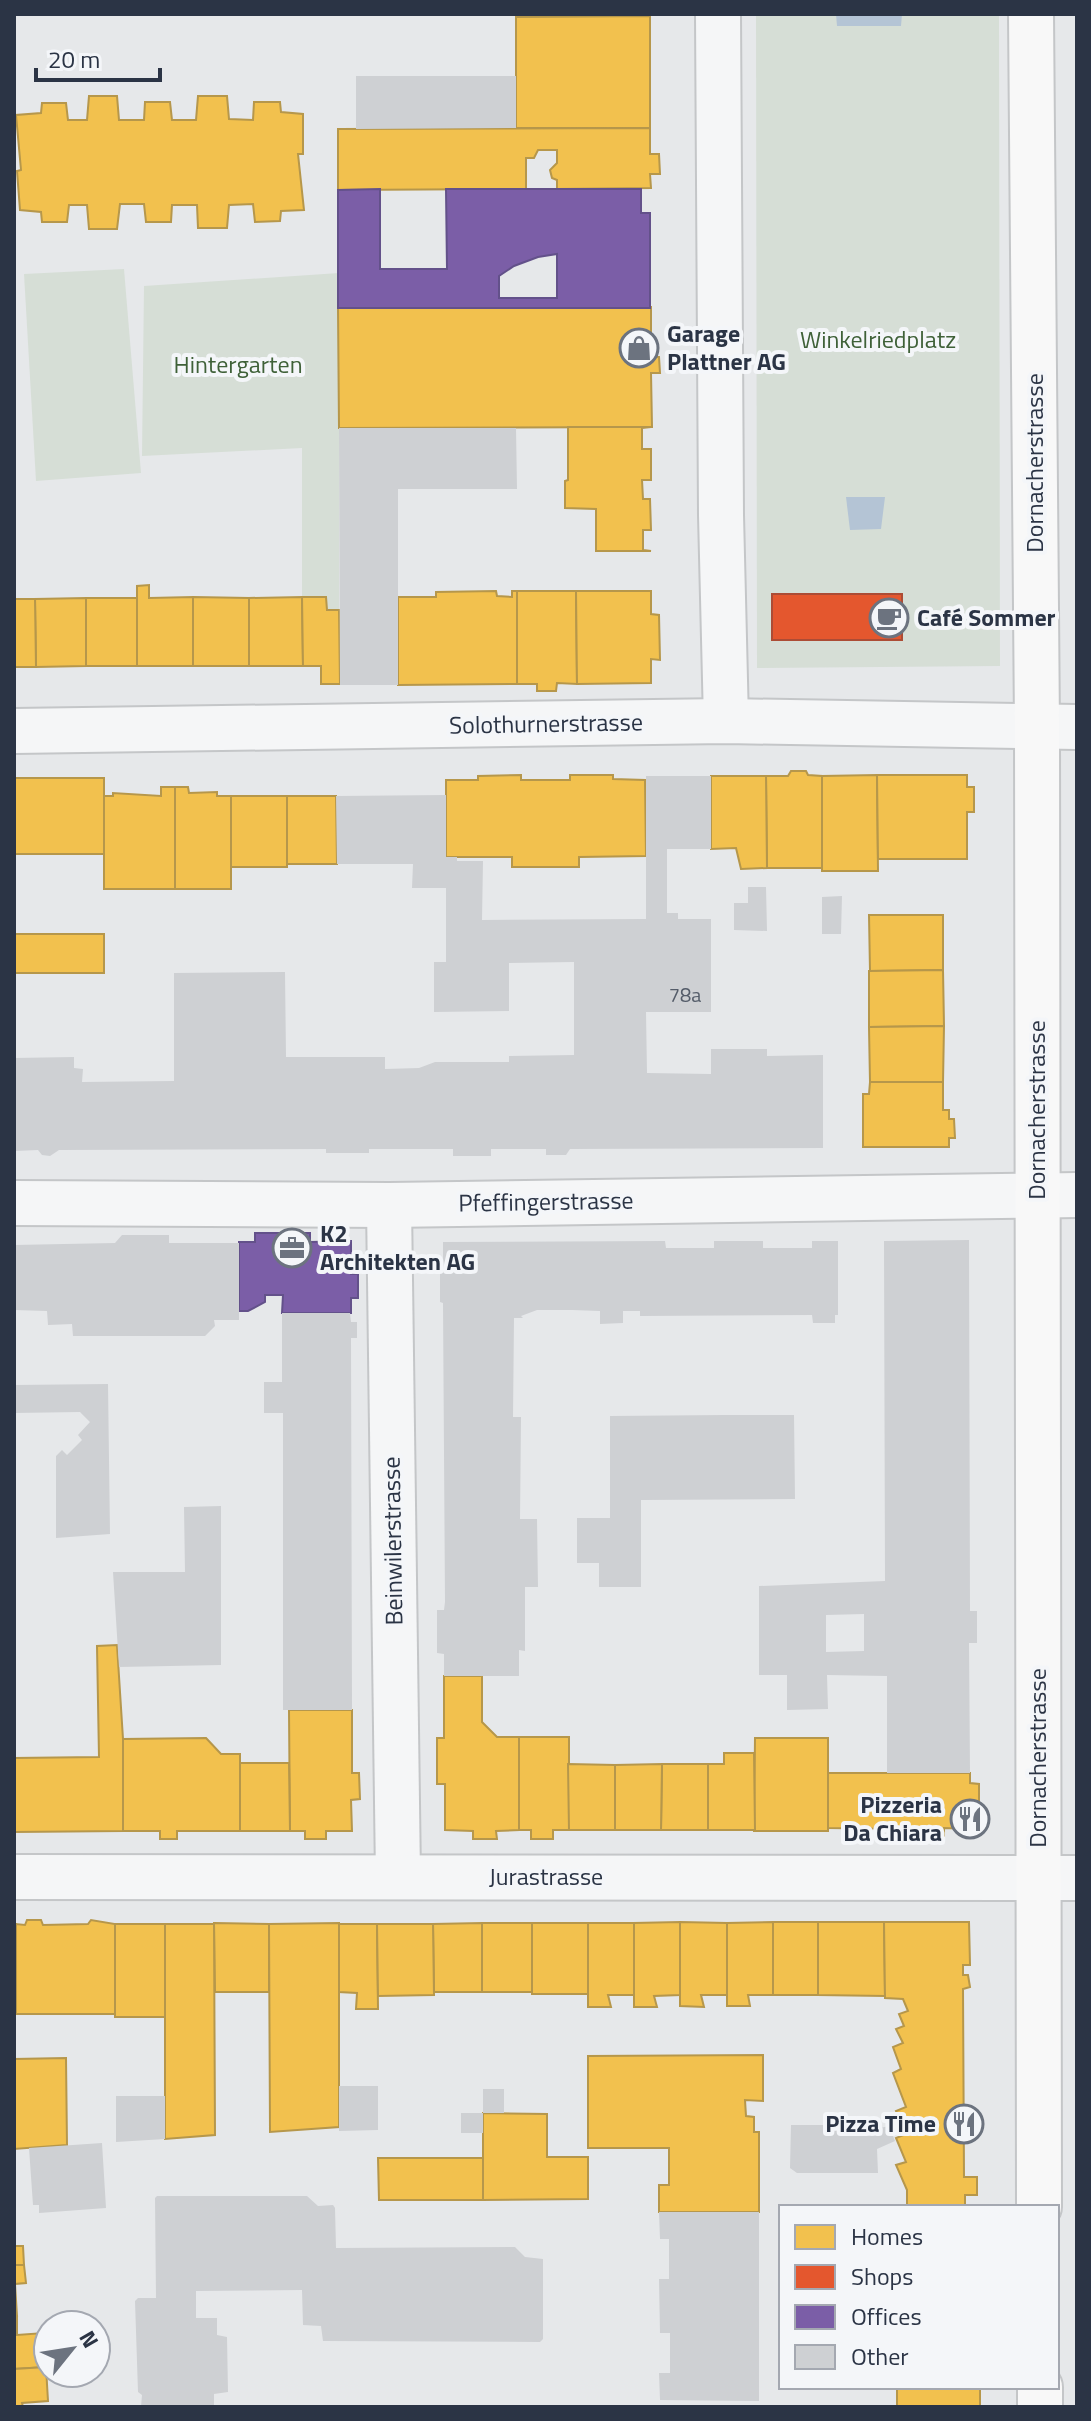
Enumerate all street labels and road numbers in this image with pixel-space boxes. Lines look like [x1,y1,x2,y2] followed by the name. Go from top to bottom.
[1016,373,1052,553] street label: Dornacherstrasse
[449,703,643,743] street label: Solothurnerstrasse
[1018,1020,1054,1200] street label: Dornacherstrasse
[458,1181,634,1221] street label: Pfeffingerstrasse
[373,1456,411,1626] street label: Beinwilerstrasse
[1019,1668,1055,1848] street label: Dornacherstrasse
[489,1858,603,1894] street label: Jurastrasse

